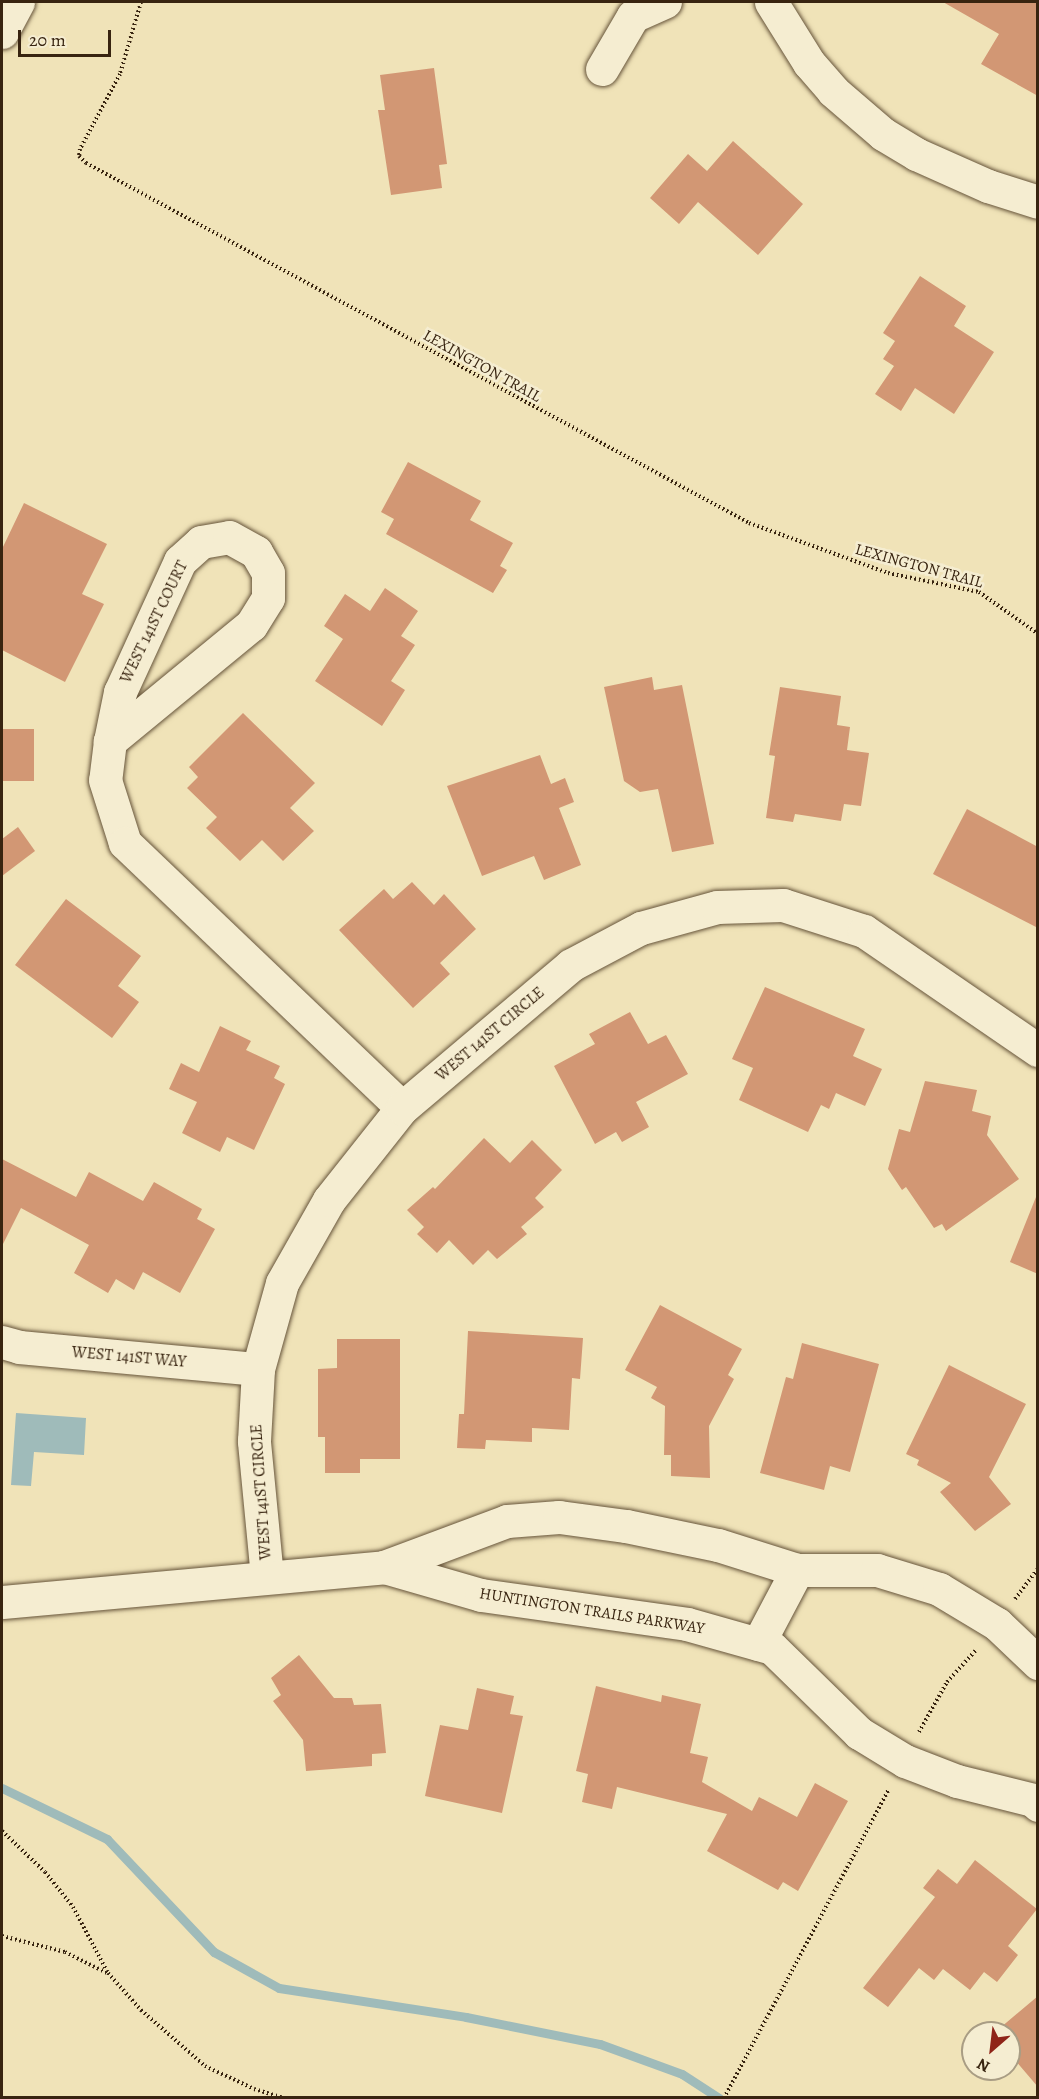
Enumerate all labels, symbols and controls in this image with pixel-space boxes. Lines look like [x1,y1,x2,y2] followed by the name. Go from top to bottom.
[21,18,114,56] scale bar
[29,28,66,52] text: 20 m
[420,326,544,406] street label: LEXINGTON TRAIL
[853,540,985,592] street label: LEXINGTON TRAIL
[116,558,192,686] street label: WEST 141ST COURT
[432,983,548,1085] street label: WEST 141ST CIRCLE
[71,1342,187,1372] street label: WEST 141ST WAY
[247,1423,275,1561] street label: WEST 141ST CIRCLE
[478,1584,706,1638] street label: HUNTINGTON TRAILS PARKWAY
[961,2021,1021,2081] north arrow
[973,2053,994,2078] text: N

